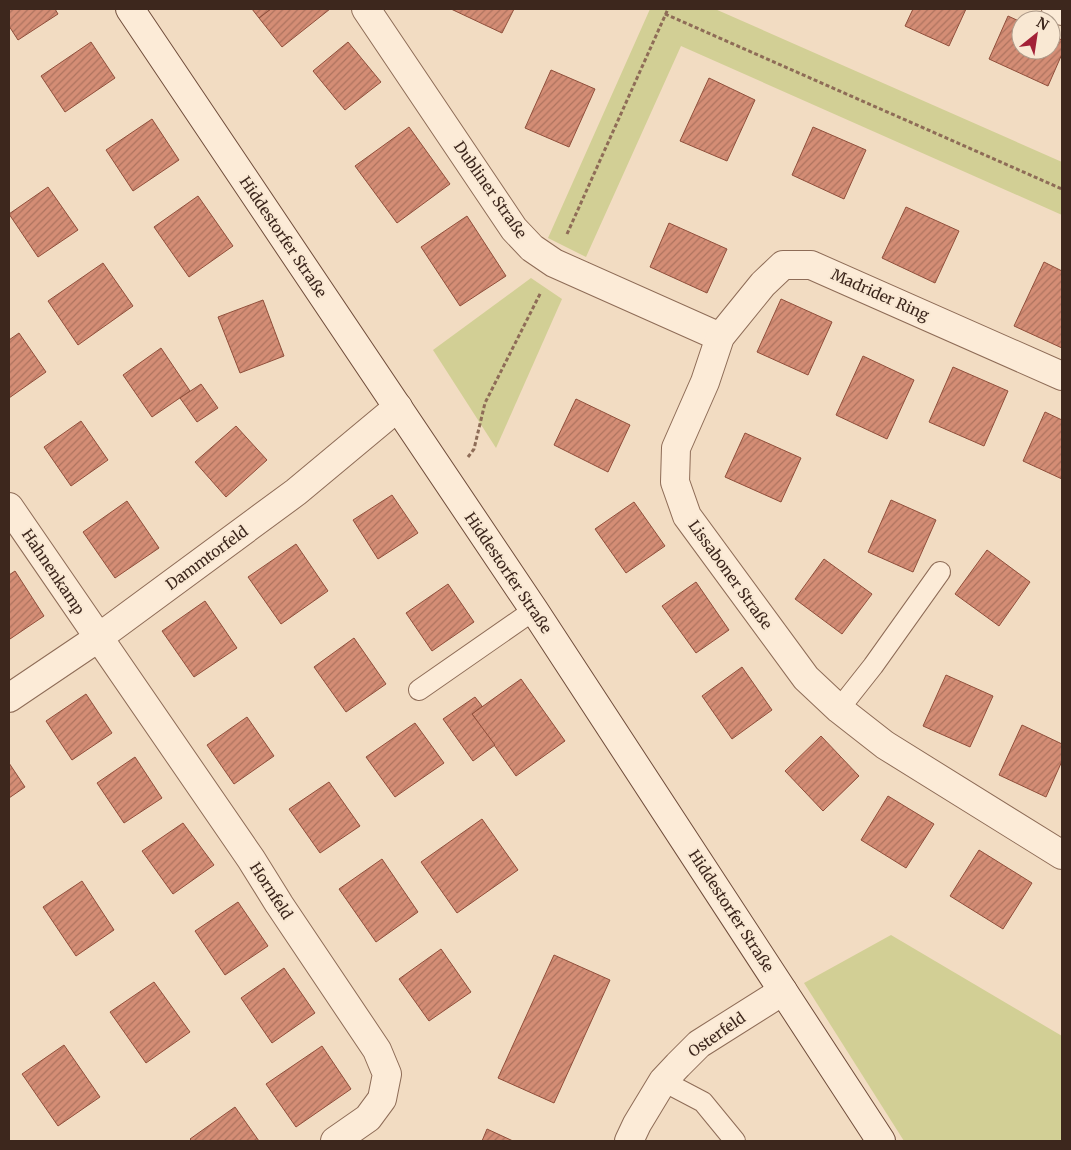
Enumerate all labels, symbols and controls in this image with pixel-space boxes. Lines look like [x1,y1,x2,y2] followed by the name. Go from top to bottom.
[1011,10,1061,60] north arrow
[1033,13,1052,34] text: N
[450,138,531,242] street label: Dubliner Straße
[236,172,331,301] street label: Hiddestorfer Straße
[828,265,932,325] street label: Madrider Ring
[461,508,556,637] street label: Hiddestorfer Straße
[684,516,776,633] street label: Lissaboner Straße
[162,521,251,594] street label: Dammtorfeld
[18,525,89,618] street label: Hahnenkamp
[685,846,778,976] street label: Hiddestorfer Straße
[246,859,297,923] street label: Hornfeld
[684,1008,749,1061] street label: Osterfeld

